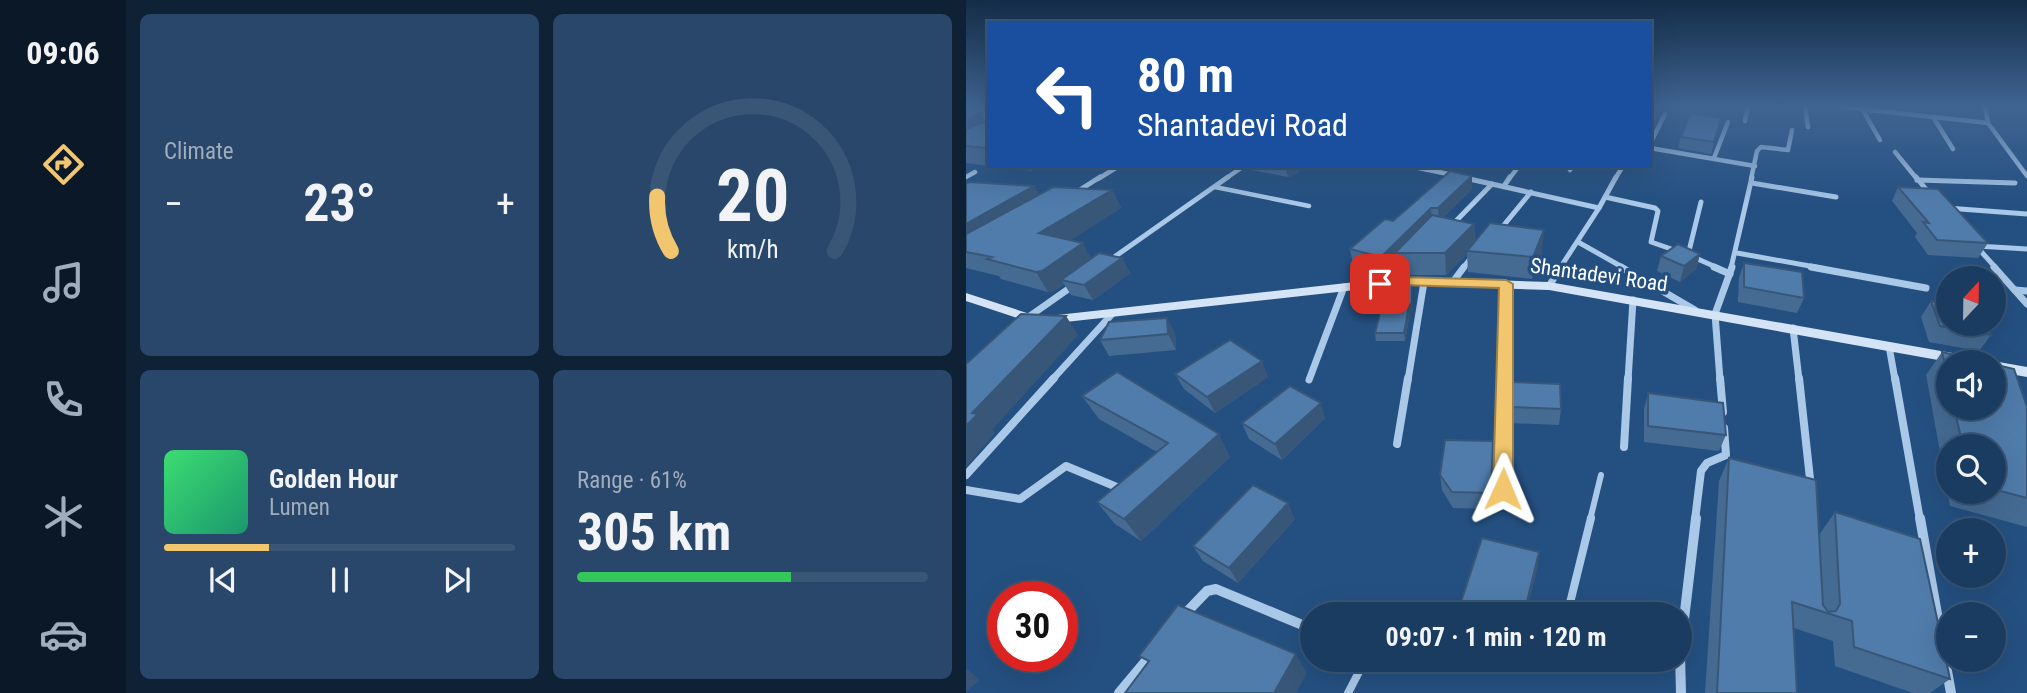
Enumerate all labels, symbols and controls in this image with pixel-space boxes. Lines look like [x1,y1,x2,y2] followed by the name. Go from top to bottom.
[26,34,100,72] text: 09:06
[1137,47,1234,104] text: 80 m
[1022,49,1113,140] icon: left
[1137,106,1348,144] text: Shantadevi Road
[164,138,234,165] text: Climate
[39,140,88,189] icon: directions
[716,153,789,239] text: 20
[303,173,376,234] text: 23°
[164,182,183,226] text: −
[496,182,515,226] text: +
[727,235,778,264] text: km/h
[1529,253,1669,297] street label: Shantadevi Road
[1350,254,1410,314] pin
[39,258,88,307] icon: music
[1361,265,1399,303] icon: arrive
[1936,266,2006,336] north arrow
[1936,266,2006,672] map controls
[1936,350,2006,420] button: sound
[39,375,88,424] icon: phone
[1936,434,2006,504] button: search
[1466,452,1540,526] position arrow
[269,464,398,494] text: Golden Hour
[577,467,687,494] text: Range · 61%
[39,492,88,541] icon: climate
[269,494,330,521] text: Lumen
[577,502,731,563] text: 305 km
[1936,518,2006,588] button: +
[204,561,242,599] icon: previous
[321,561,359,599] icon: pause
[438,561,476,599] icon: next
[987,581,1078,672] speed limit sign: 30
[1936,602,2006,672] button: −
[39,610,88,659] icon: car
[1386,622,1606,652] text: 09:07 · 1 min · 120 m

